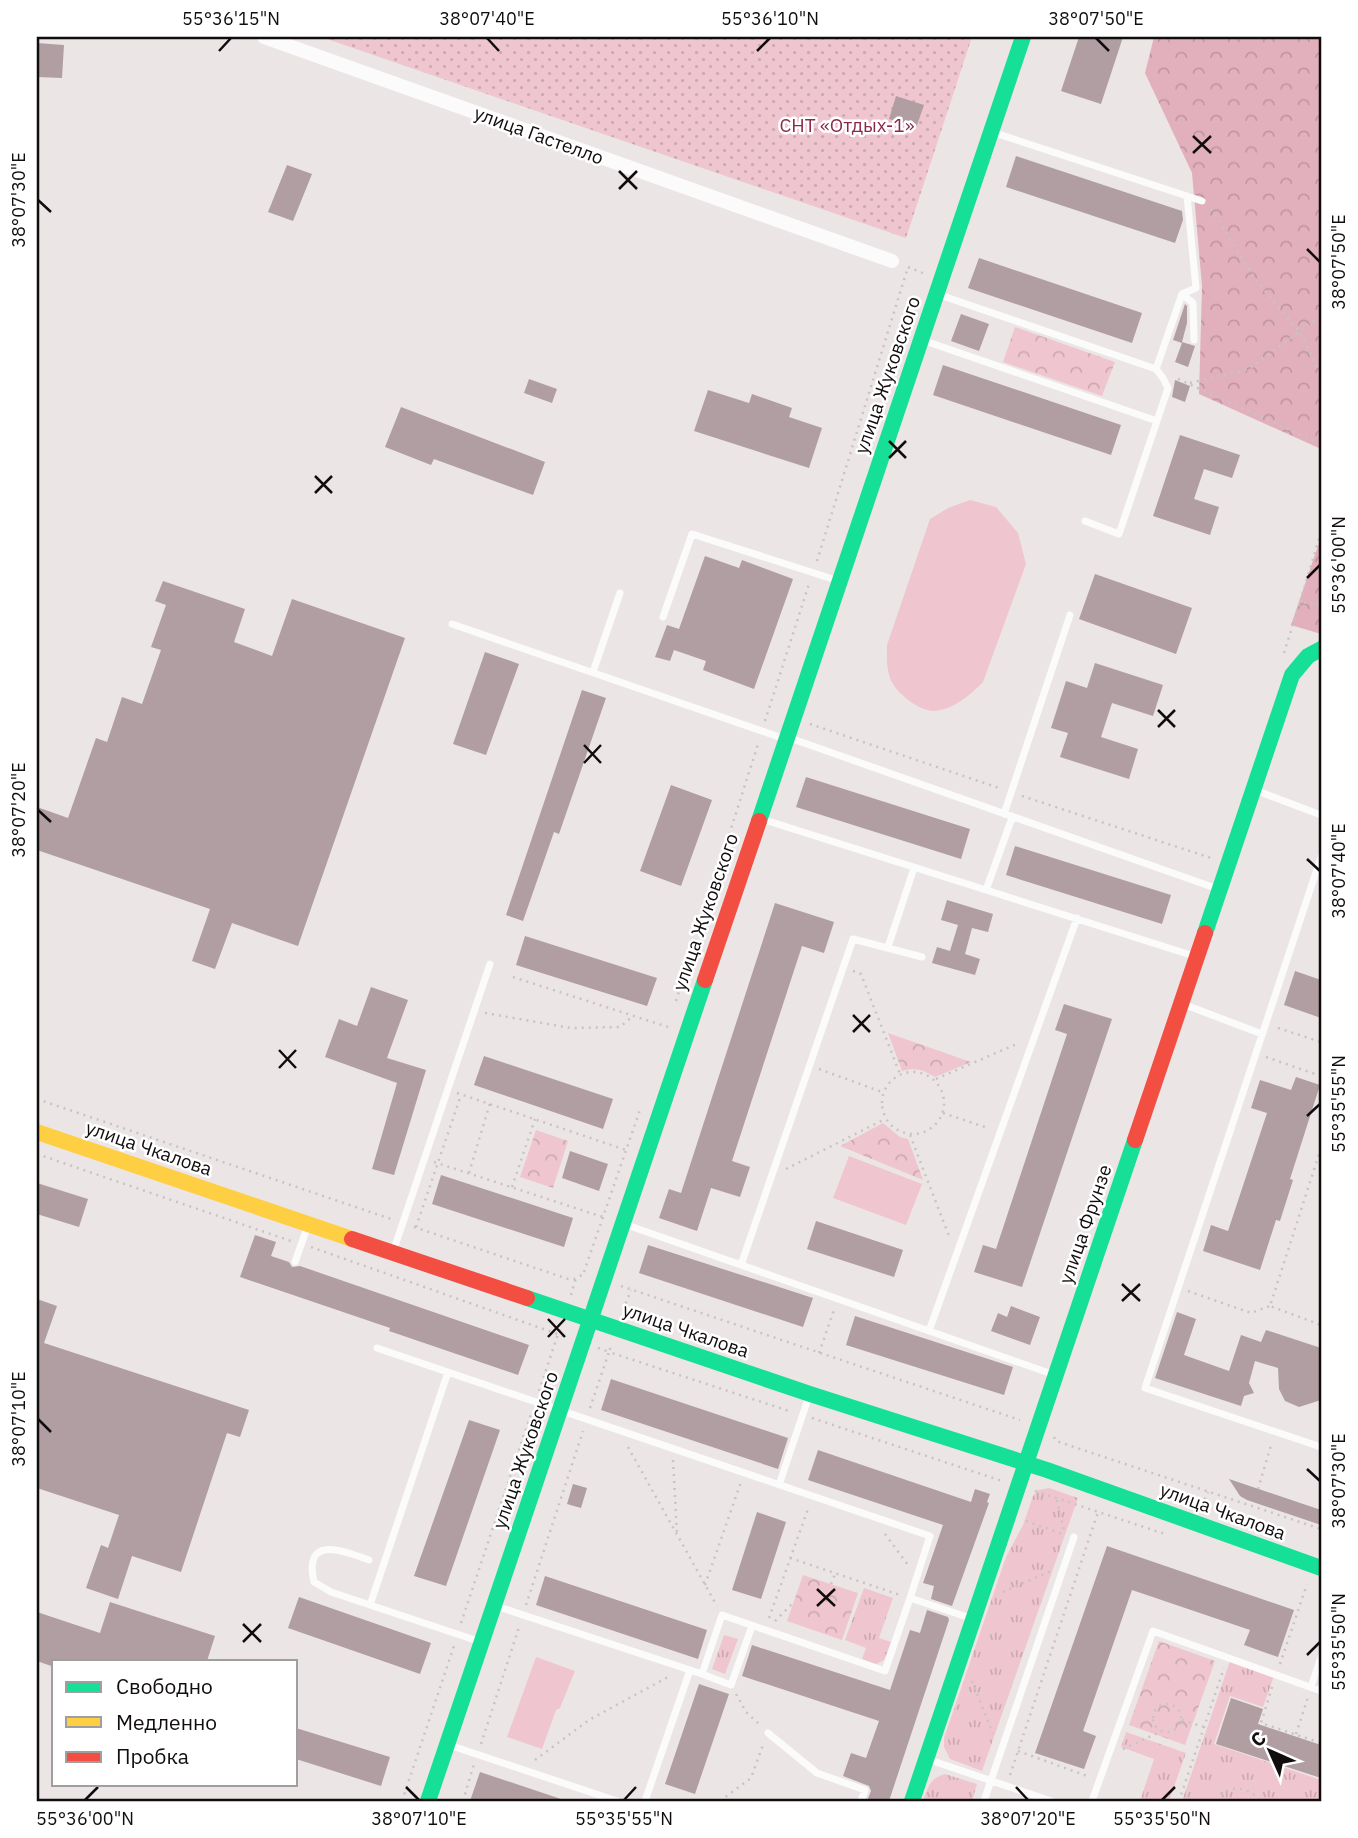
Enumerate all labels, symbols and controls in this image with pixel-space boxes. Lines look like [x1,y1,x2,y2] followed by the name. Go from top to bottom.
[182,7,280,30] text: 55°36'15"N
[439,7,535,30] text: 38°07'40"E
[721,7,819,30] text: 55°36'10"N
[1048,7,1144,30] text: 38°07'50"E
[471,100,607,170] street label: улица Гастелло
[779,113,915,137] park label: СНТ «Отдых-1»
[7,152,30,248] text: 38°07'30"E
[1327,214,1350,310] text: 38°07'50"E
[849,293,925,457] street label: улица Жуковского
[1327,516,1350,614] text: 55°36'00"N
[7,762,30,858] text: 38°07'20"E
[1327,823,1350,919] text: 38°07'40"E
[667,830,743,994] street label: улица Жуковского
[1327,1055,1350,1153] text: 55°35'55"N
[83,1115,215,1181] street label: улица Чкалова
[1053,1161,1117,1287] street label: улица Фрунзе
[620,1297,752,1363] street label: улица Чкалова
[487,1368,563,1532] street label: улица Жуковского
[7,1371,30,1467] text: 38°07'10"E
[1327,1433,1350,1529] text: 38°07'30"E
[1157,1477,1289,1545] street label: улица Чкалова
[1327,1593,1350,1691] text: 55°35'50"N
[52,1660,298,1786] legend
[116,1672,213,1700] text: Свободно
[116,1708,217,1736] text: Медленно
[1236,1716,1306,1786] north arrow
[1245,1726,1271,1752] text: С
[116,1742,189,1770] text: Пробка
[36,1807,134,1830] text: 55°36'00"N
[371,1807,467,1830] text: 38°07'10"E
[575,1807,673,1830] text: 55°35'55"N
[980,1807,1076,1830] text: 38°07'20"E
[1113,1807,1211,1830] text: 55°35'50"N

